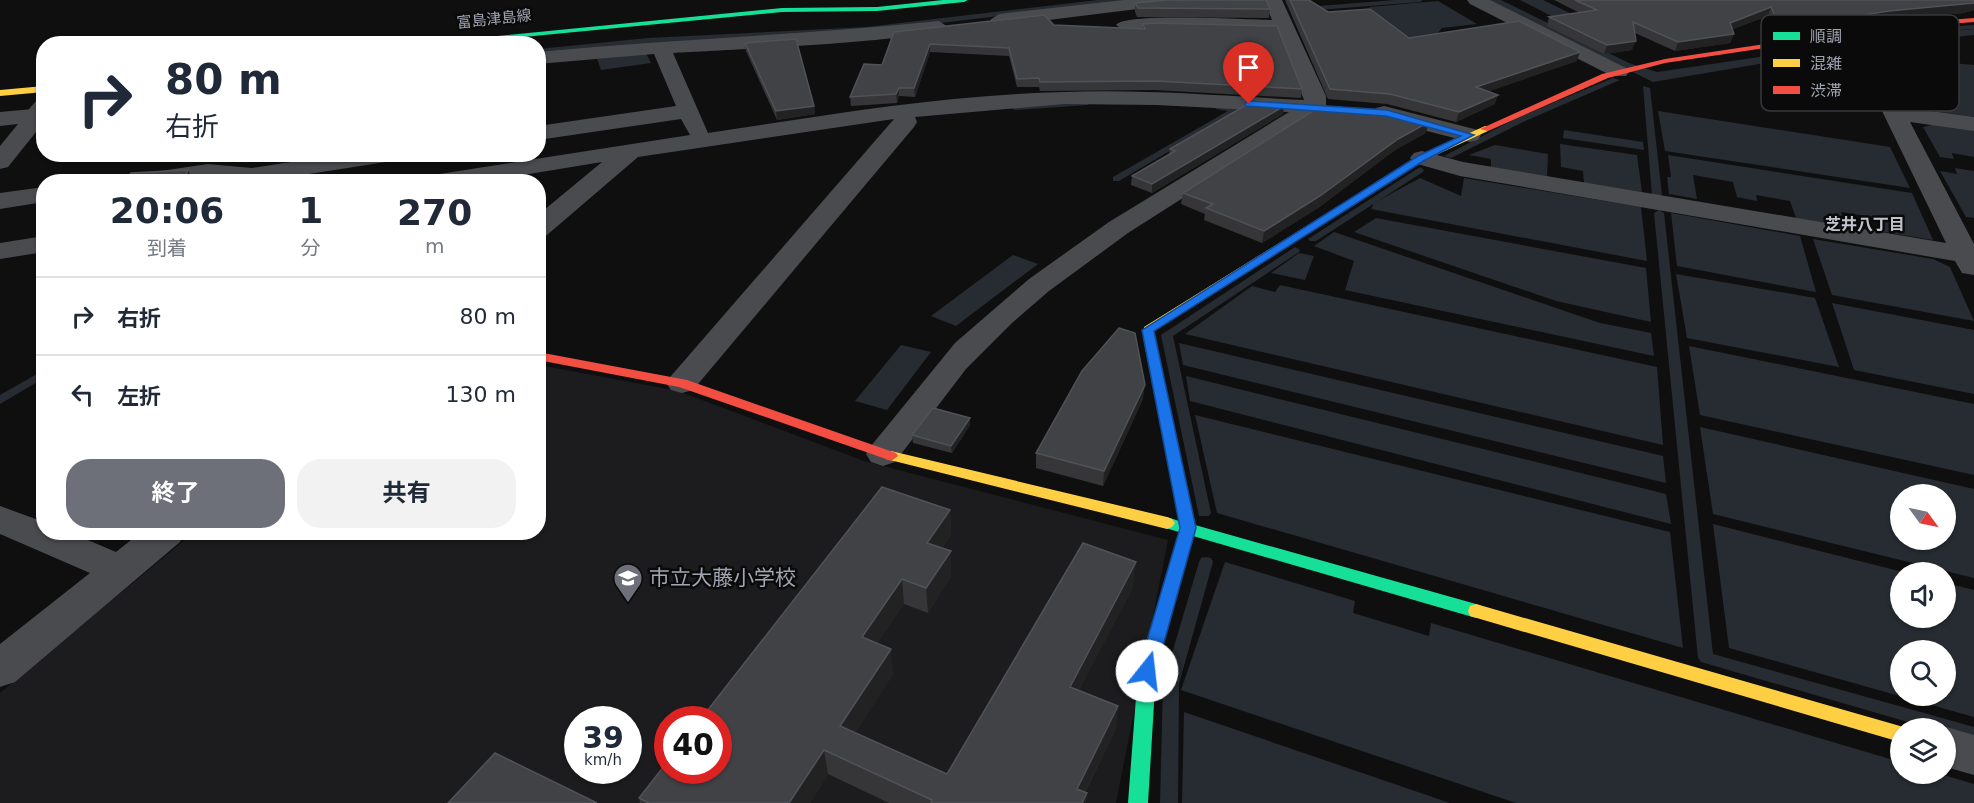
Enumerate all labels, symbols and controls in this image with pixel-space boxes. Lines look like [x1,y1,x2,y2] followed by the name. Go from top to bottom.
[456,6,532,32] street label: 富島津島線
[1761,15,1959,111] legend
[1810,27,1842,46] text: 順調
[1223,42,1274,104] pin
[1232,51,1265,84] icon: arrive
[1810,54,1842,73] text: 混雑
[165,55,282,104] text: 80 m
[66,60,144,138] icon: right
[1810,81,1842,100] text: 渋滞
[165,111,219,142] text: 右折
[110,190,224,231] text: 20:06
[298,190,323,231] text: 1
[397,192,472,233] text: 270
[1825,215,1905,234] district label: 芝井八丁目
[425,234,444,258] text: m
[147,236,187,260] text: 到着
[301,236,321,260] text: 分
[66,300,99,333] icon: right
[460,304,516,329] text: 80 m
[117,306,161,331] text: 右折
[66,378,99,411] icon: left
[446,382,516,407] text: 130 m
[117,384,161,409] text: 左折
[66,459,285,528] button: 終了
[297,459,516,528] button: 共有
[1890,484,1956,550] north arrow
[1890,484,1956,784] map controls
[612,562,644,604] school or university icon: 市立大藤小学校
[1890,562,1956,628] button: sound
[649,566,796,590] place label: 市立大藤小学校
[1115,639,1179,703] position arrow
[1890,640,1956,706] button: search
[654,706,732,784] speed limit sign: 40
[1890,718,1956,784] button: layers
[582,720,624,755] text: 39
[584,751,622,769] text: km/h

